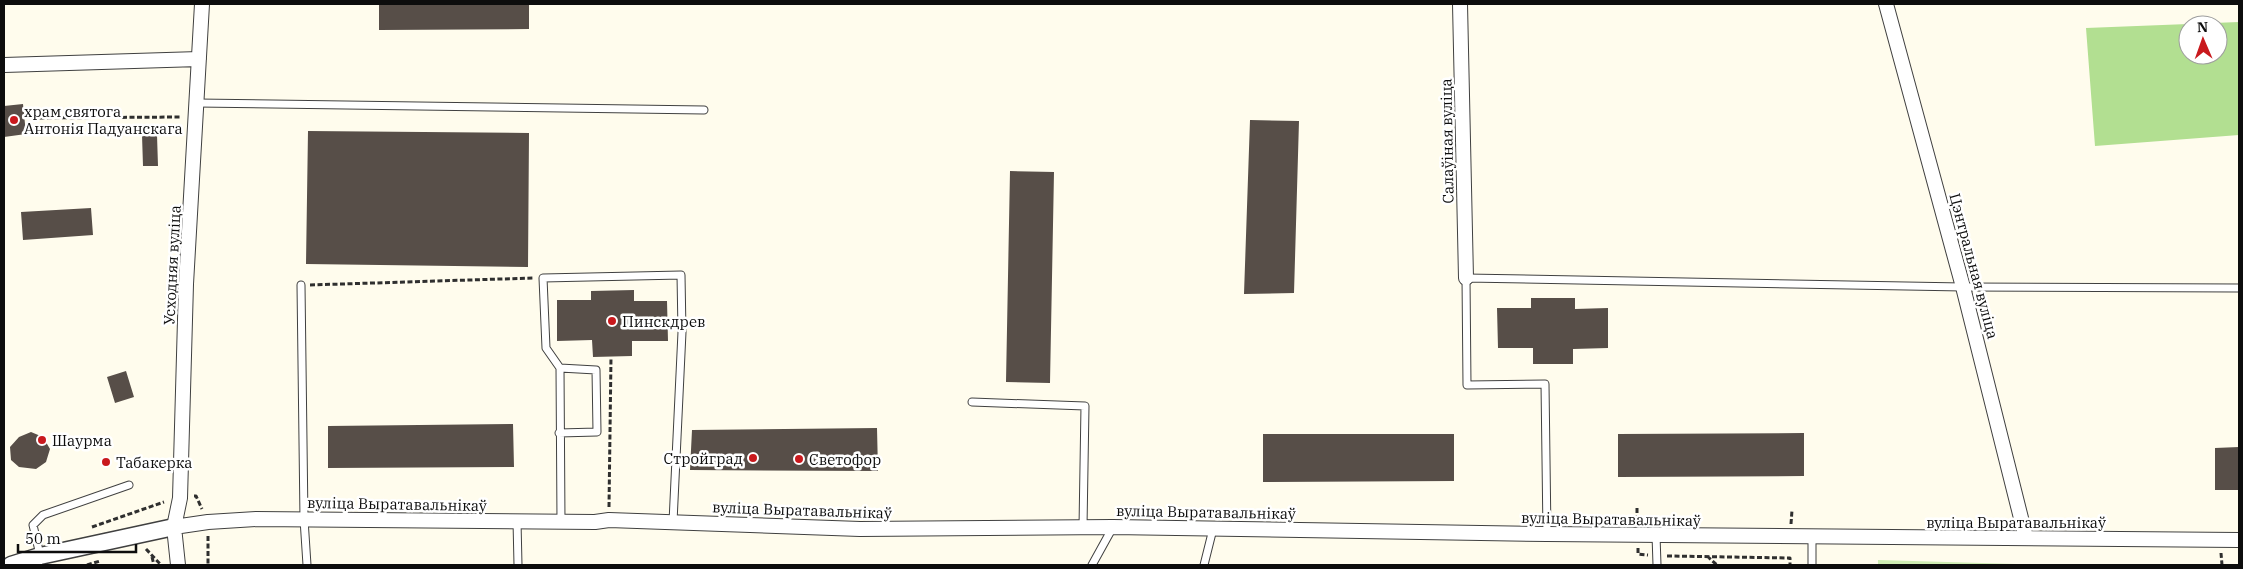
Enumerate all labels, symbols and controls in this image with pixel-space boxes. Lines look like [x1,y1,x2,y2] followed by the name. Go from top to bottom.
[2178,15,2228,65] north arrow
[2197,18,2208,36] text: N
[1436,78,1458,204] street label: Салаўіная вуліца
[24,102,183,138] place label: храм святога Антонія Падуанскага
[8,114,20,126] marker: храм святога Антонія Падуанскага
[1945,191,2003,341] street label: Цэнтральная вуліца
[159,205,185,325] street label: Усходняя вуліца
[622,312,705,331] place label: Пинскдрев
[606,315,618,327] marker: Пинскдрев
[52,431,112,450] place label: Шаурма
[36,434,48,446] marker: Шаурма
[664,449,743,468] place label: Стройград
[809,450,881,469] place label: Светофор
[747,452,759,464] marker: Стройград
[116,453,193,472] place label: Табакерка
[793,453,805,465] marker: Светофор
[100,456,112,468] marker: Табакерка
[307,493,487,515] street label: вуліца Выратавальнікаў
[712,497,892,523] street label: вуліца Выратавальнікаў
[1116,501,1296,523] street label: вуліца Выратавальнікаў
[1521,508,1701,530] street label: вуліца Выратавальнікаў
[1926,513,2106,532] street label: вуліца Выратавальнікаў
[18,522,135,554] scale bar
[25,529,61,548] text: 50 m

